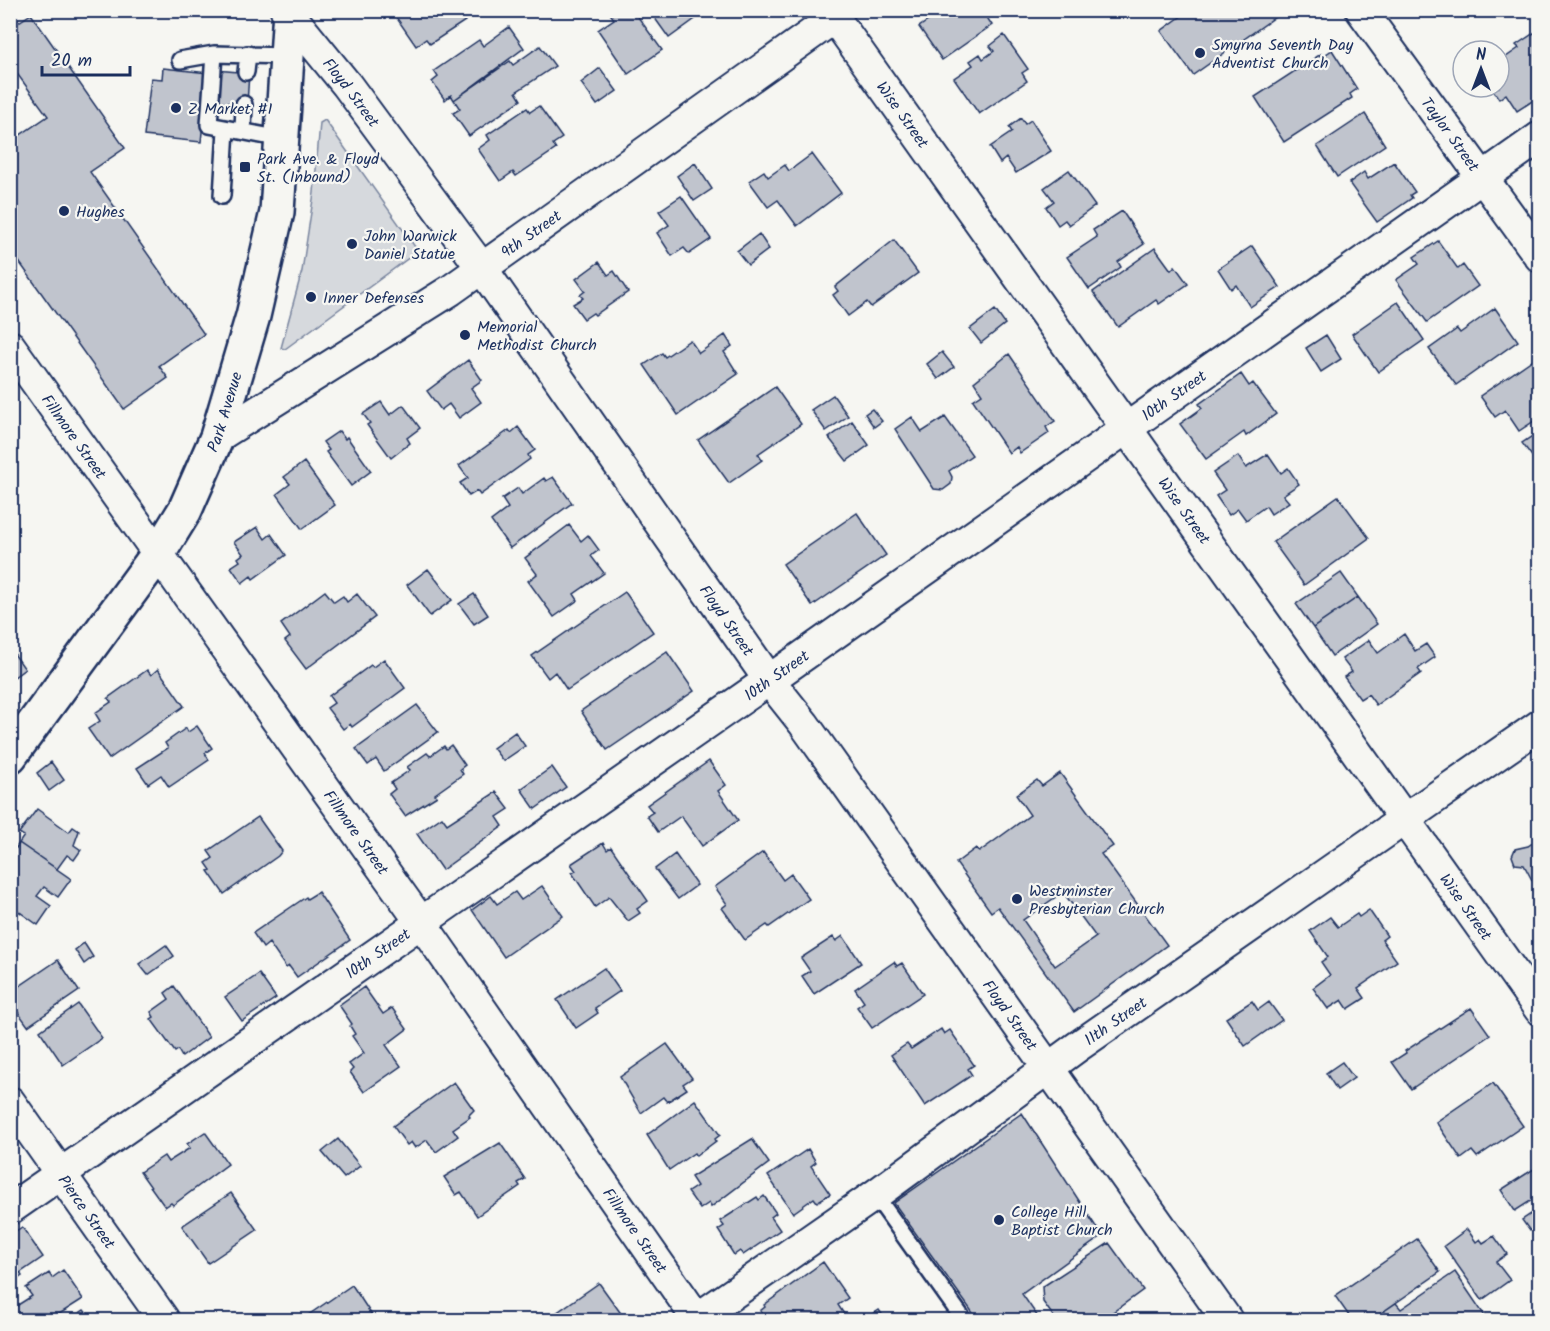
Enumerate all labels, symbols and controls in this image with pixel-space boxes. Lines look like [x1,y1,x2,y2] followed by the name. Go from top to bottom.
[1212,33,1354,76] place label: Smyrna Seventh Day Adventist Church
[42,39,130,77] scale bar
[1451,39,1511,99] north arrow
[1476,43,1486,68] text: N
[1193,46,1207,60] marker: Smyrna Seventh Day Adventist Church
[51,47,92,76] text: 20 m
[315,53,386,134] street label: Floyd Street
[869,76,935,155] street label: Wise Street
[1414,92,1486,178] street label: Taylor Street
[188,97,273,122] place label: Z Market #1
[169,101,183,115] marker: Z Market #1
[257,147,380,190] place label: Park Ave. & Floyd St. (Inbound)
[238,160,252,174] marker: Park Ave. & Floyd St. (Inbound)
[76,200,125,225] place label: Hughes
[57,204,71,218] marker: Hughes
[496,204,568,265] street label: 9th Street
[364,224,457,267] place label: John Warwick Daniel Statue
[345,237,359,251] marker: John Warwick Daniel Statue
[323,286,424,311] place label: Inner Defenses
[304,290,318,304] marker: Inner Defenses
[477,315,597,358] place label: Memorial Methodist Church
[458,328,472,342] marker: Memorial Methodist Church
[1137,364,1213,428] street label: 10th Street
[201,369,250,456] street label: Park Avenue
[34,389,113,486] street label: Fillmore Street
[1151,472,1217,551] street label: Wise Street
[692,580,760,662] street label: Floyd Street
[739,644,816,708] street label: 10th Street
[316,785,395,881] street label: Fillmore Street
[1433,869,1498,947] street label: Wise Street
[1029,879,1165,922] place label: Westminster Presbyterian Church
[1010,892,1024,906] marker: Westminster Presbyterian Church
[341,922,417,986] street label: 10th Street
[975,975,1044,1057] street label: Floyd Street
[1079,990,1153,1052] street label: 11th Street
[51,1170,122,1255] street label: Pierce Street
[595,1183,673,1280] street label: Fillmore Street
[1011,1200,1113,1243] place label: College Hill Baptist Church
[992,1213,1006,1227] marker: College Hill Baptist Church

